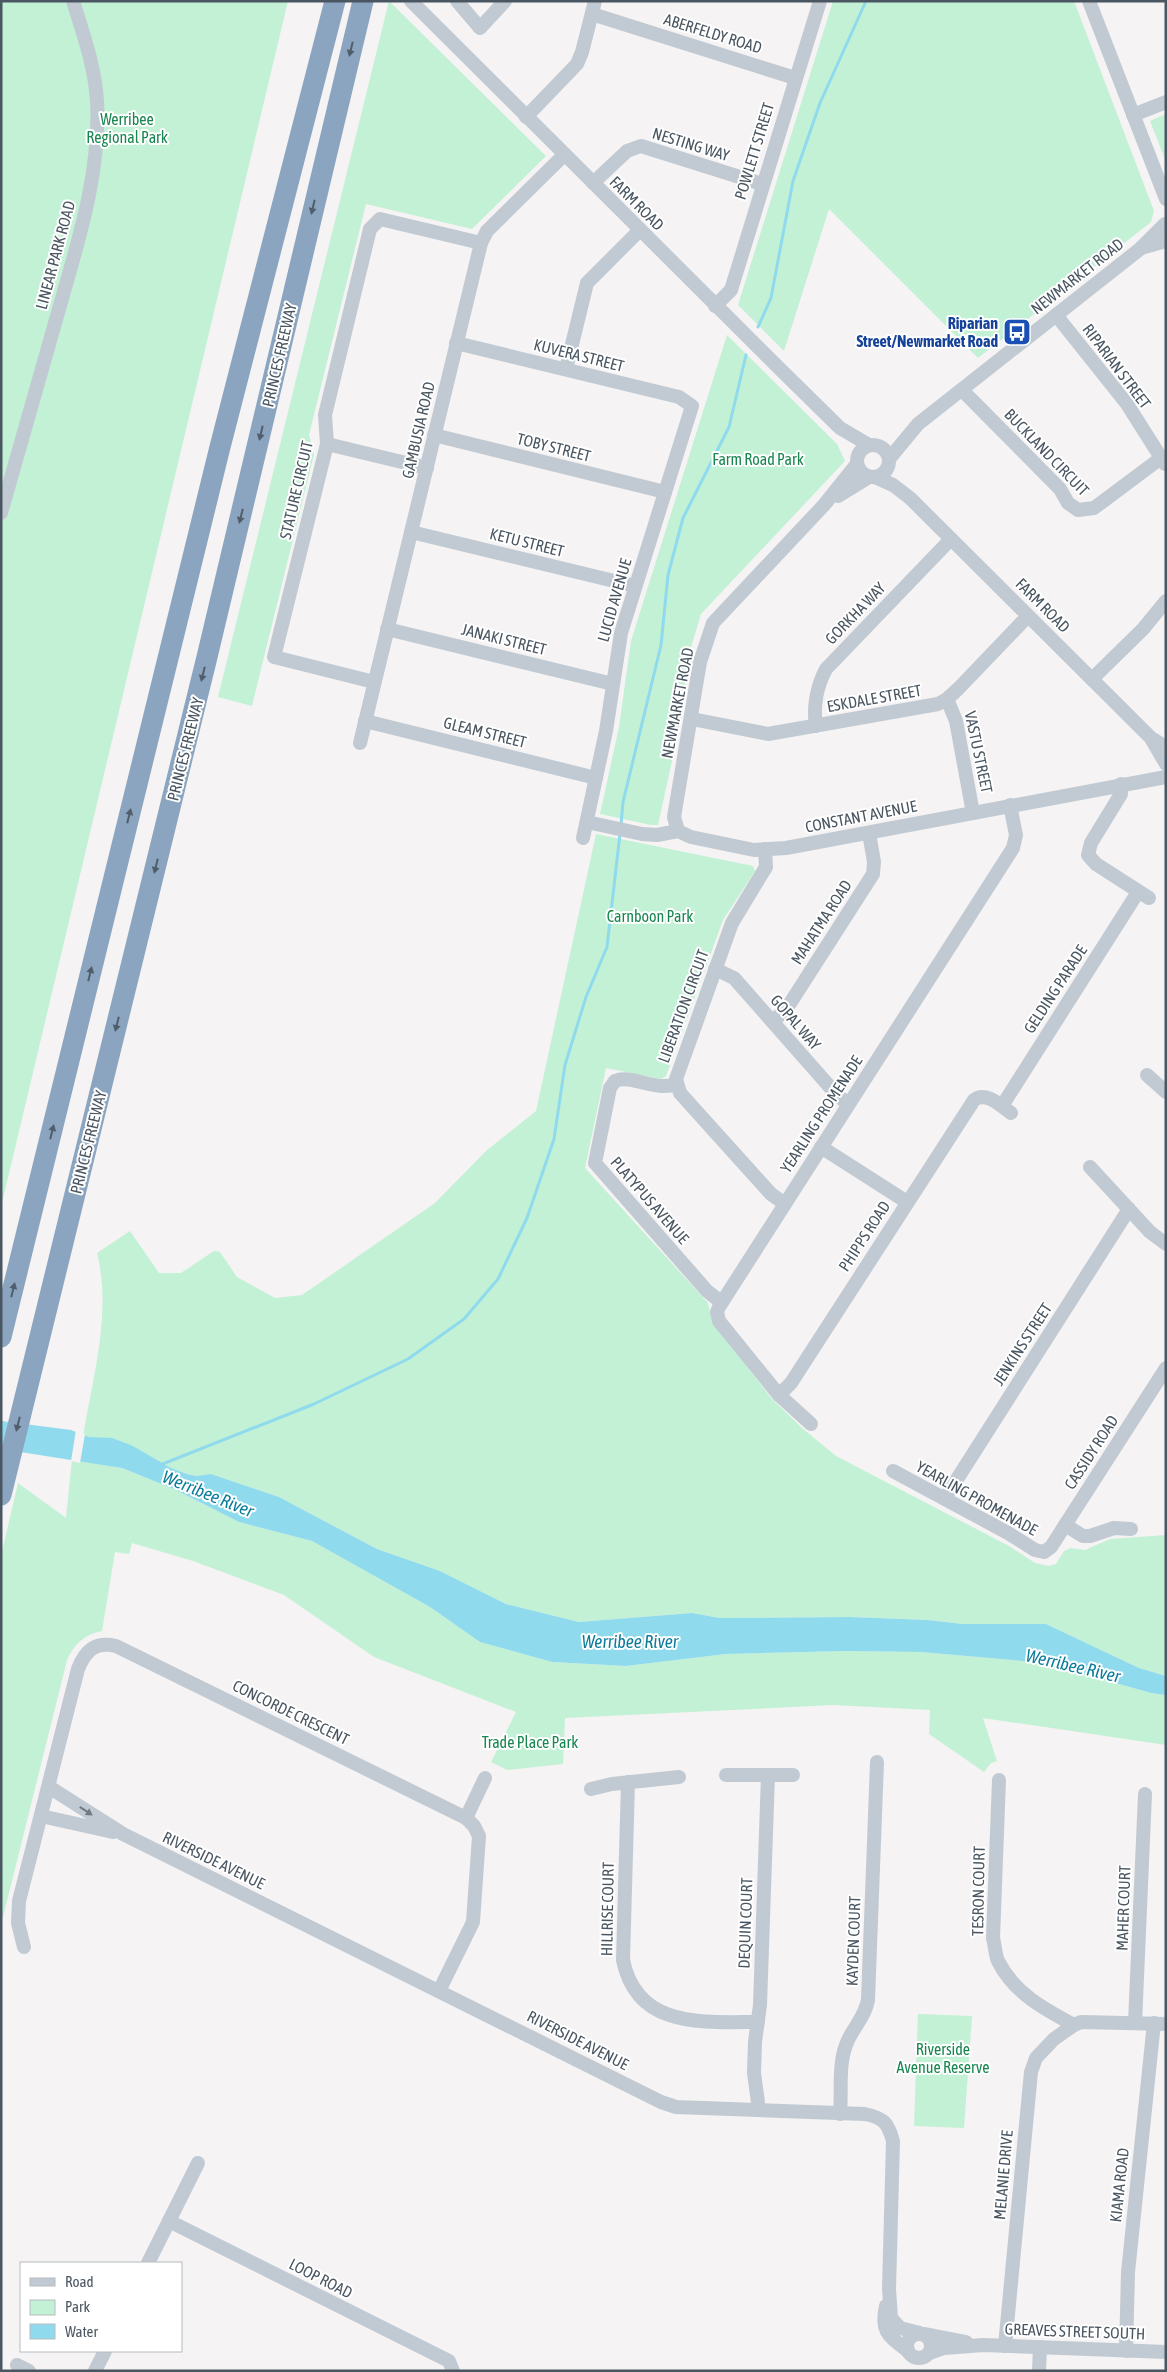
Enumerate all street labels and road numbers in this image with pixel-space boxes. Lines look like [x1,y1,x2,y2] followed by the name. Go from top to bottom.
[662,10,764,56] street label: ABERFELDY ROAD
[731,100,777,202] street label: POWLETT STREET
[650,124,733,165] street label: NESTING WAY
[606,172,668,234] street label: FARM ROAD
[32,199,78,311] street label: LINEAR PARK ROAD
[1027,234,1127,318] street label: NEWMARKET ROAD
[258,301,300,409] street label: PRINCES FREEWAY
[1079,320,1155,412] street label: RIPARIAN STREET
[532,335,626,375] street label: KUVERA STREET
[398,380,438,480] street label: GAMBUSIA ROAD
[1001,405,1093,499] street label: BUCKLAND CIRCUIT
[515,429,593,465] street label: TOBY STREET
[276,439,316,541] street label: STATURE CIRCUIT
[488,524,566,560] street label: KETU STREET
[594,556,635,644] street label: LUCID AVENUE
[1012,574,1074,636] street label: FARM ROAD
[821,578,889,647] street label: GORKHA WAY
[460,620,548,658] street label: JANAKI STREET
[657,646,697,760] street label: NEWMARKET ROAD
[825,681,923,715] street label: ESKDALE STREET
[163,695,207,803] street label: PRINCES FREEWAY
[962,709,996,795] street label: VASTU STREET
[442,713,528,751] street label: GLEAM STREET
[804,796,918,836] street label: CONSTANT AVENUE
[787,876,855,968] street label: MAHATMA ROAD
[1020,941,1090,1036] street label: GELDING PARADE
[654,947,712,1065] street label: LIBERATION CIRCUIT
[767,991,825,1054] street label: GOPAL WAY
[776,1052,866,1176] street label: YEARLING PROMENADE
[66,1088,110,1196] street label: PRINCES FREEWAY
[607,1153,693,1247] street label: PLATYPUS AVENUE
[835,1198,893,1274] street label: PHIPPS ROAD
[989,1300,1055,1388] street label: JENKINS STREET
[1060,1412,1122,1492] street label: CASSIDY ROAD
[913,1457,1041,1539] street label: YEARLING PROMENADE
[230,1676,352,1748] street label: CONCORDE CRESCENT
[160,1827,268,1893] street label: RIVERSIDE AVENUE
[968,1846,988,1936] street label: TESRON COURT
[597,1862,617,1956] street label: HILLRISE COURT
[1113,1865,1133,1951] street label: MAHER COURT
[734,1877,756,1969] street label: DEQUIN COURT
[842,1896,864,1986] street label: KAYDEN COURT
[524,2007,632,2073] street label: RIVERSIDE AVENUE
[990,2129,1016,2221] street label: MELANIE DRIVE
[1106,2147,1132,2223] street label: KIAMA ROAD
[286,2254,356,2302] street label: LOOP ROAD
[1004,2320,1146,2342] street label: GREAVES STREET SOUTH

